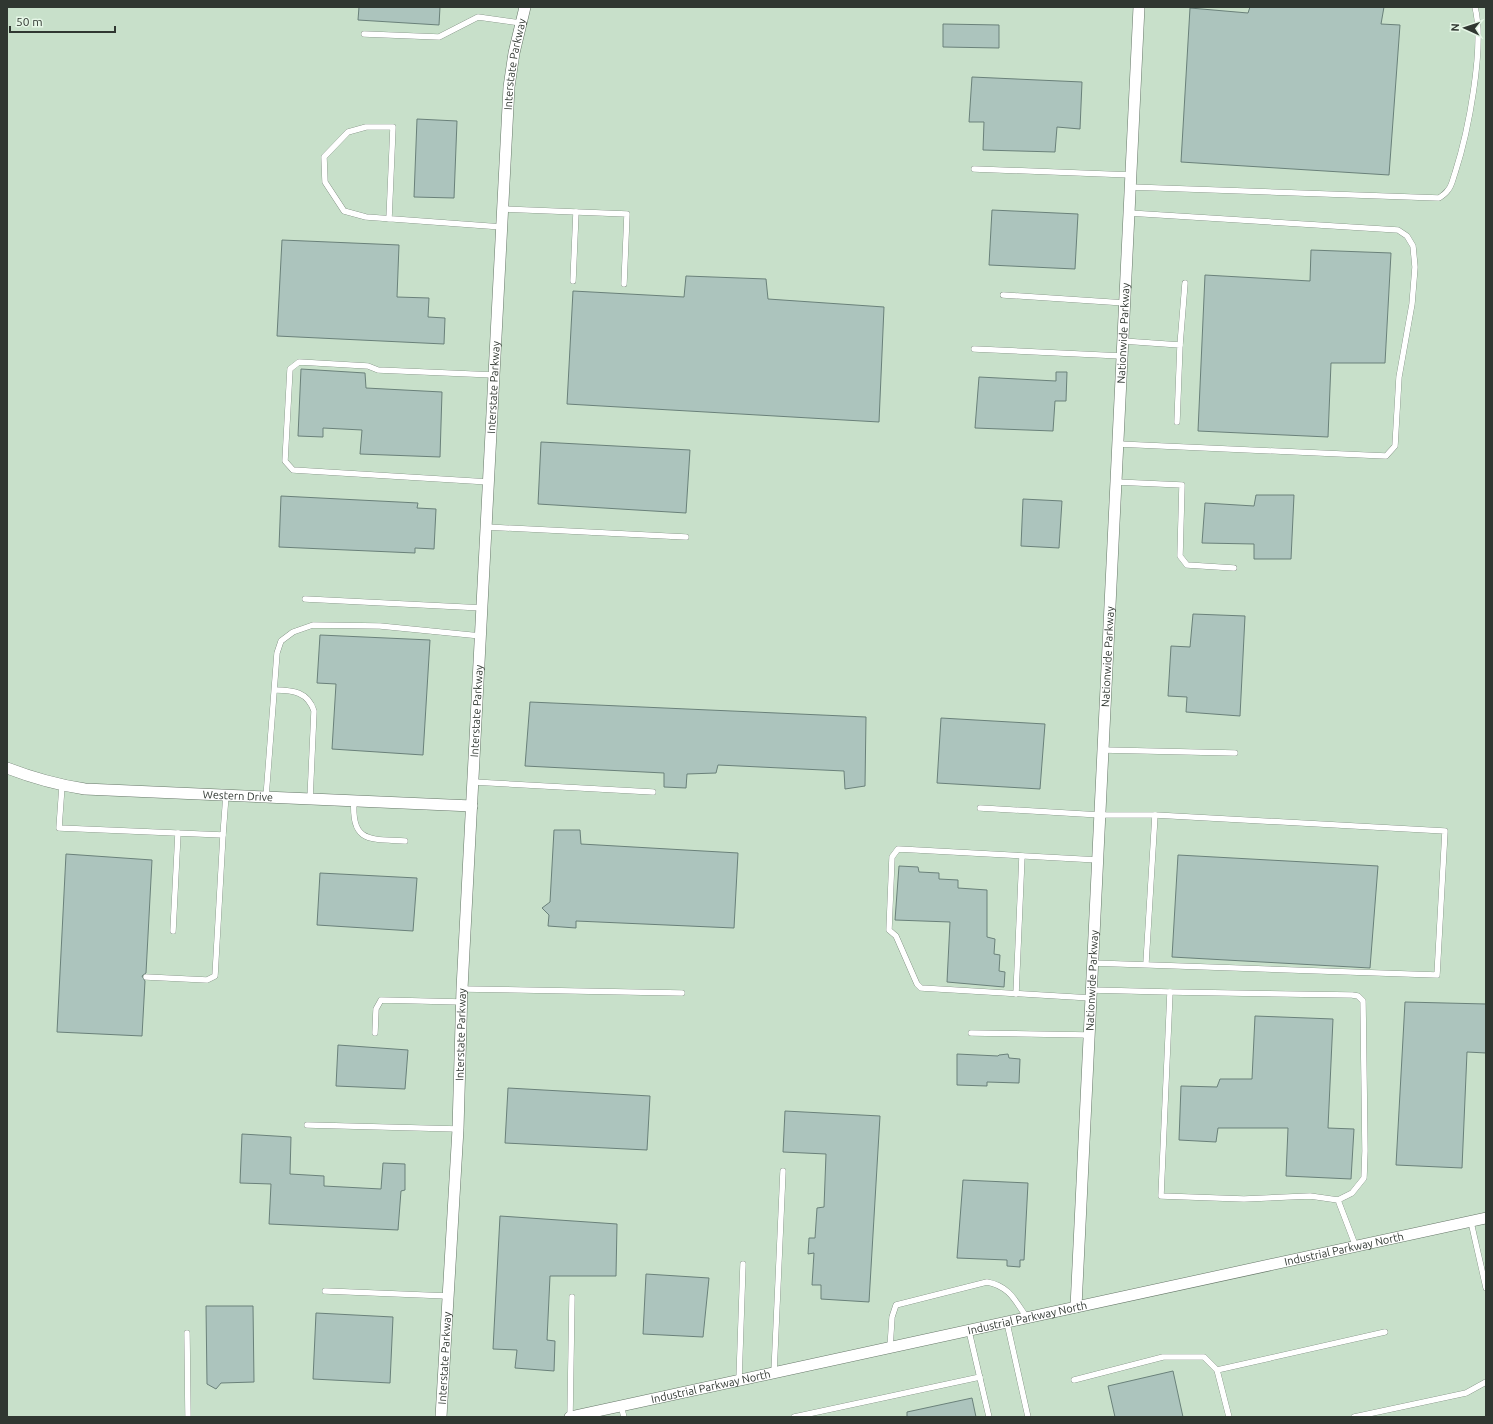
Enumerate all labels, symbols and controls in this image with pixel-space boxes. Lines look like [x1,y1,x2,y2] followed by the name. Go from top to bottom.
[10,8,115,34] scale bar
[1445,8,1485,48] north arrow
[16,15,43,28] text: 50 m
[502,17,528,110] street label: Interstate Parkway
[1449,23,1461,32] text: N
[1115,282,1132,384] street label: Nationwide Parkway
[485,340,502,434] street label: Interstate Parkway
[1099,605,1116,707] street label: Nationwide Parkway
[468,664,485,758] street label: Interstate Parkway
[203,788,273,803] street label: Western Drive
[1083,929,1100,1031] street label: Nationwide Parkway
[453,987,468,1081] street label: Interstate Parkway
[1283,1230,1405,1268] street label: Industrial Parkway North
[967,1299,1088,1336] street label: Industrial Parkway North
[436,1311,453,1405] street label: Interstate Parkway
[650,1368,772,1405] street label: Industrial Parkway North

